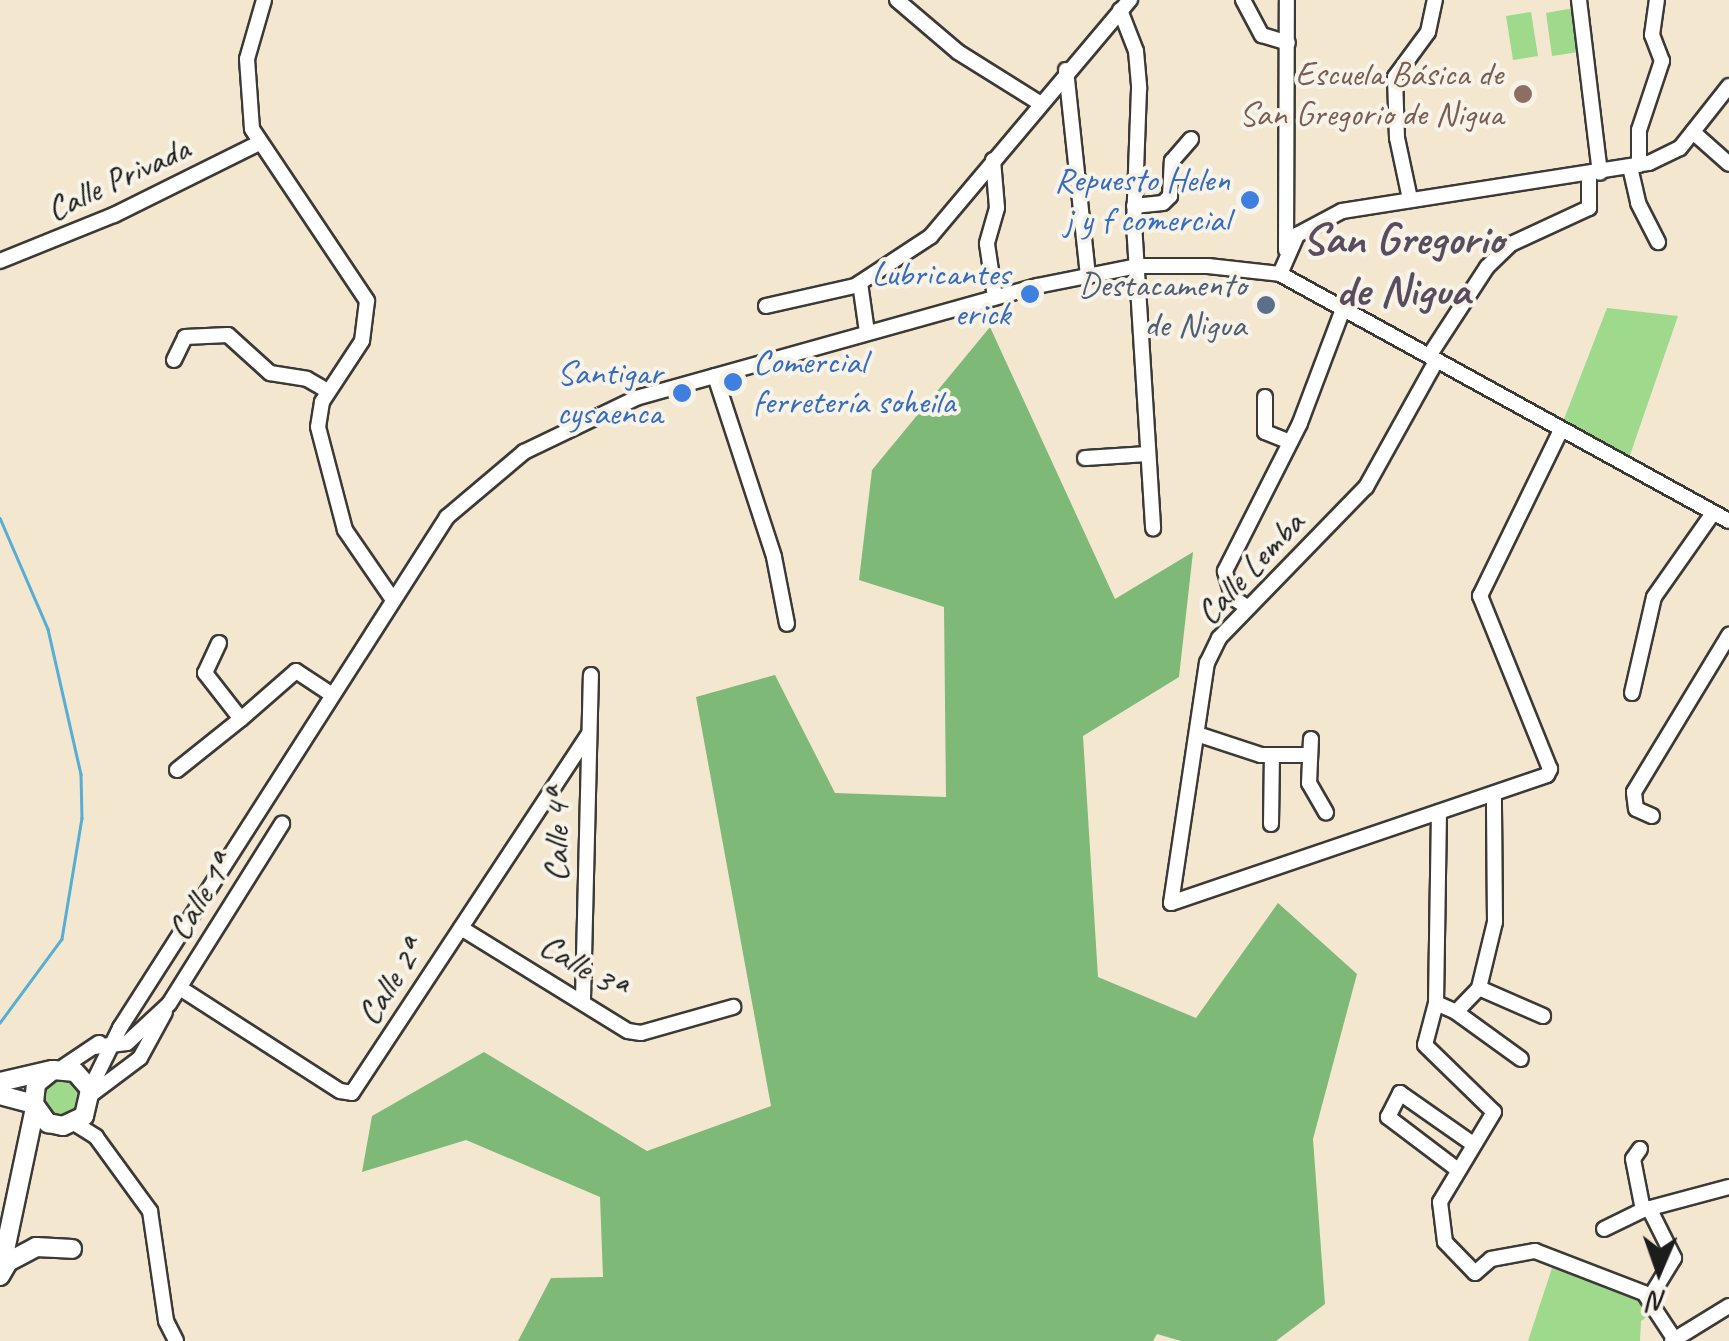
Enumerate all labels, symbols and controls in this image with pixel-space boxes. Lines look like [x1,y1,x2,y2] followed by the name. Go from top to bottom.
[1240,53,1503,135] place label: Escuela Básica de San Gregorio de Nigua
[1512,83,1534,105] marker: Escuela Básica de San Gregorio de Nigua
[40,128,196,230] street label: Calle Privada
[1054,159,1230,241] place label: Repuesto Helen j y f comercial
[1239,189,1261,211] marker: Repuesto Helen j y f comercial
[1303,212,1503,318] district label: San Gregorio de Nigua
[871,253,1010,335] place label: Lubricantes erick
[1078,264,1246,346] place label: Destacamento de Nigua
[1019,283,1041,305] marker: Lubricantes erick
[1255,294,1277,316] marker: Destacamento de Nigua
[753,341,956,423] place label: Comercial ferretería soheila
[557,352,662,434] place label: Santigar cysaenca
[722,371,744,393] marker: Comercial ferretería soheila
[671,382,693,404] marker: Santigar cysaenca
[1187,503,1313,633] street label: Calle Lemba
[535,790,579,882] street label: Calle 4ª
[158,848,242,948] street label: Calle 1ª
[532,924,632,1008] street label: Calle 3ª
[347,933,433,1033] street label: Calle 2ª
[1609,1221,1709,1321] north arrow
[1649,1284,1667,1319] text: N

